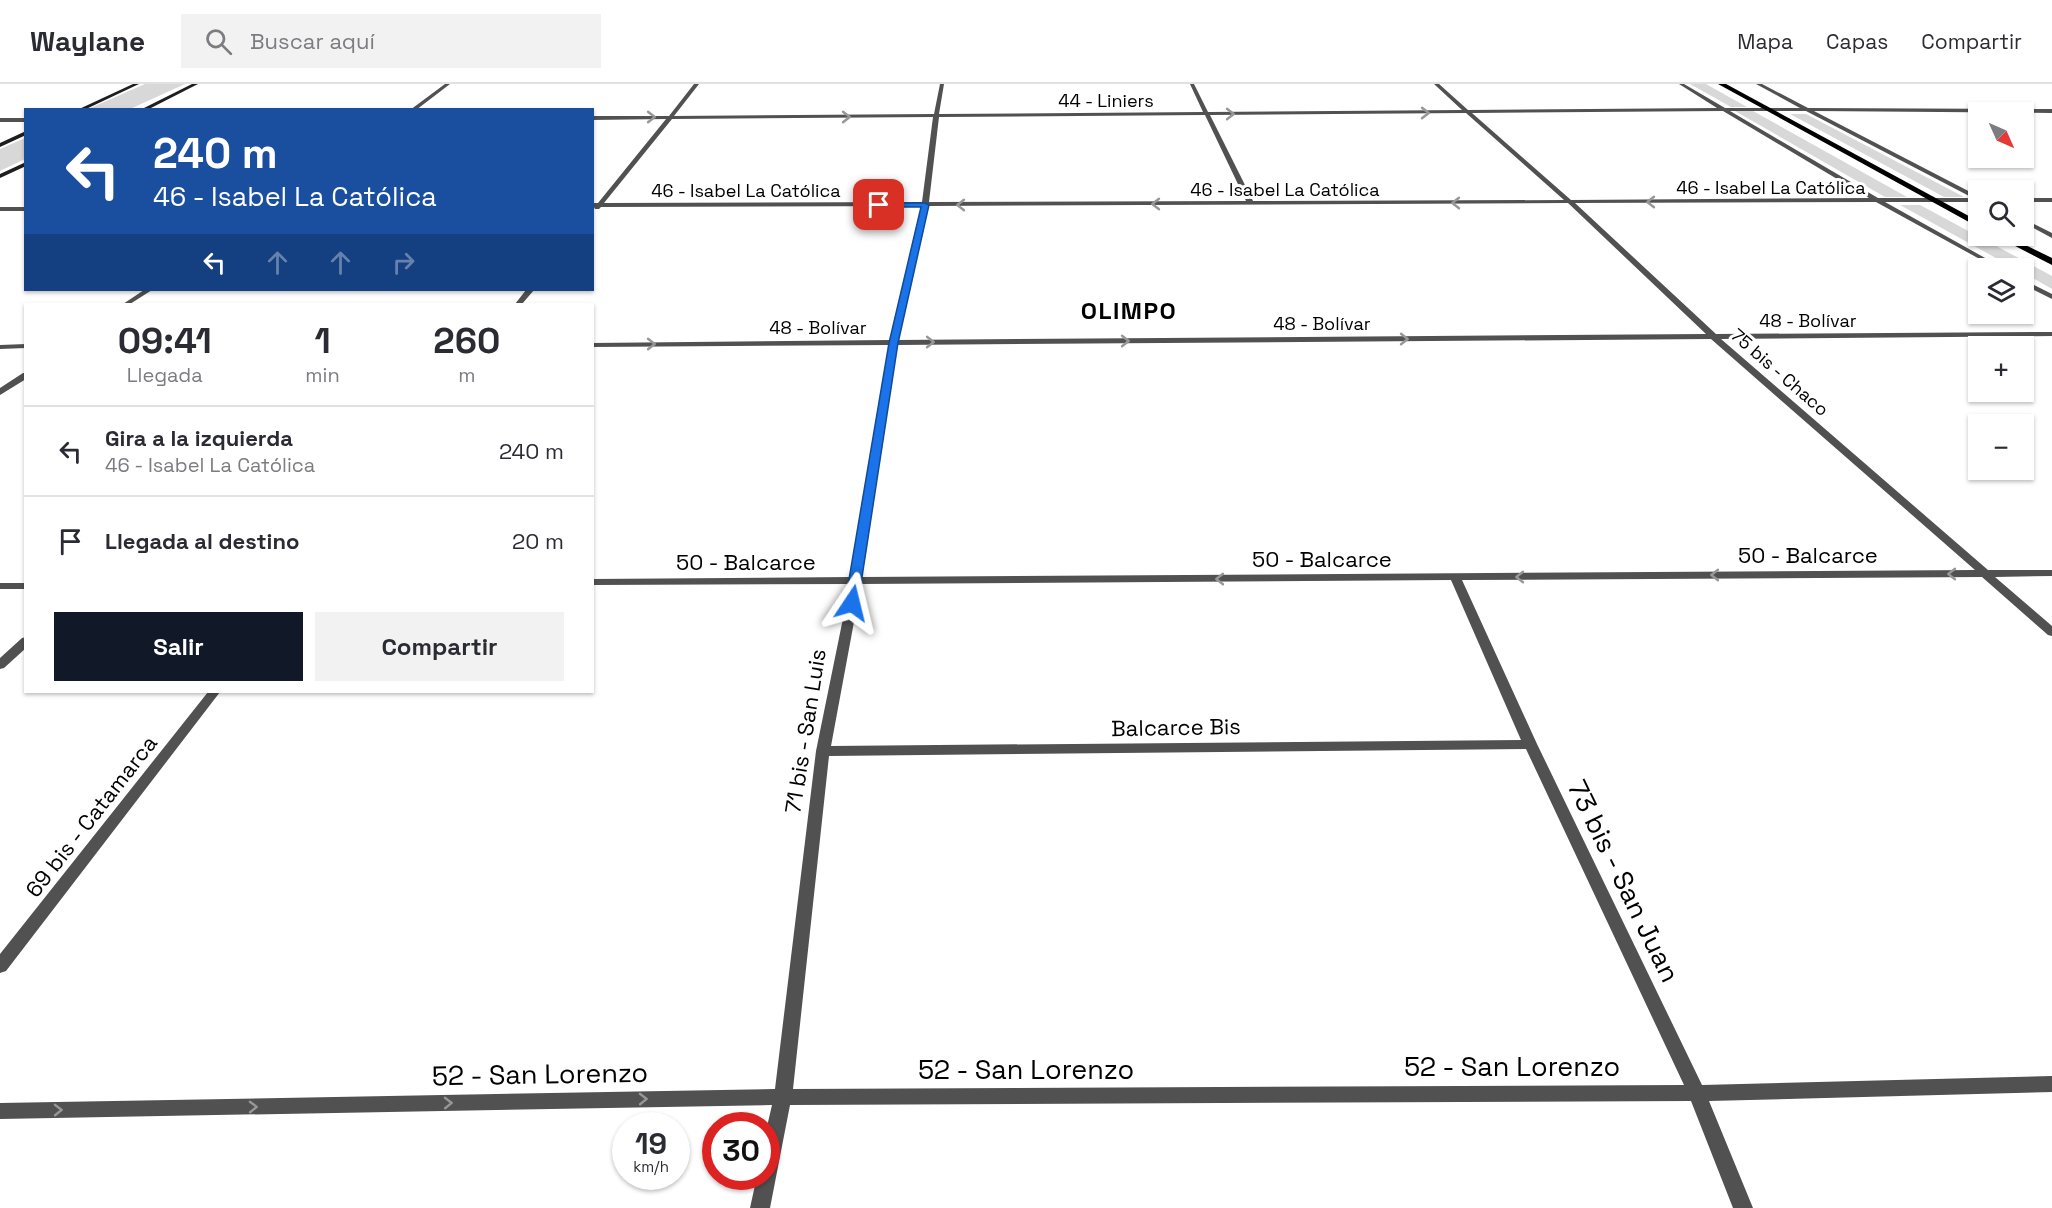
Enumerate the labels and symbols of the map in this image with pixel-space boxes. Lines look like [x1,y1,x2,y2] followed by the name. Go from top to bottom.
[1058,89,1154,112] street label: 44 - Liniers
[1968,102,2034,168] north arrow
[1420,107,1429,119] one-way arrow
[1225,108,1234,120] one-way arrow
[646,111,655,123] one-way arrow
[841,111,850,123] one-way arrow
[1676,176,1866,199] street label: 46 - Isabel La Católica
[1190,178,1380,201] street label: 46 - Isabel La Católica
[651,179,841,202] street label: 46 - Isabel La Católica
[853,179,904,230] pin
[1647,196,1656,208] one-way arrow
[1452,197,1461,209] one-way arrow
[1152,198,1161,210] one-way arrow
[957,199,966,211] one-way arrow
[1081,295,1177,326] district label: OLIMPO
[1759,309,1857,332] street label: 48 - Bolívar
[1273,312,1371,335] street label: 48 - Bolívar
[769,316,867,339] street label: 48 - Bolívar
[1726,323,1834,421] street label: 75 bis - Chaco
[1399,333,1408,345] one-way arrow
[1120,335,1129,347] one-way arrow
[925,336,934,348] one-way arrow
[646,338,655,350] one-way arrow
[1738,541,1878,569] street label: 50 - Balcarce
[1252,545,1392,573] street label: 50 - Balcarce
[676,548,816,576] street label: 50 - Balcarce
[1947,568,1956,580] one-way arrow
[1710,569,1719,582] one-way arrow
[820,571,884,635] position arrow
[1515,571,1524,583] one-way arrow
[1215,573,1224,585] one-way arrow
[778,647,832,815] street label: 71 bis - San Luis
[1111,712,1241,742] street label: Balcarce Bis
[19,729,163,903] street label: 69 bis - Catamarca
[1560,774,1688,988] street label: 73 bis - San Juan
[1404,1049,1620,1084] street label: 52 - San Lorenzo
[918,1052,1134,1087] street label: 52 - San Lorenzo
[432,1055,648,1093] street label: 52 - San Lorenzo
[639,1093,648,1105] one-way arrow
[444,1097,453,1109] one-way arrow
[249,1100,258,1113] one-way arrow
[54,1104,63,1117] one-way arrow
[702,1112,780,1190] speed limit sign: 30

